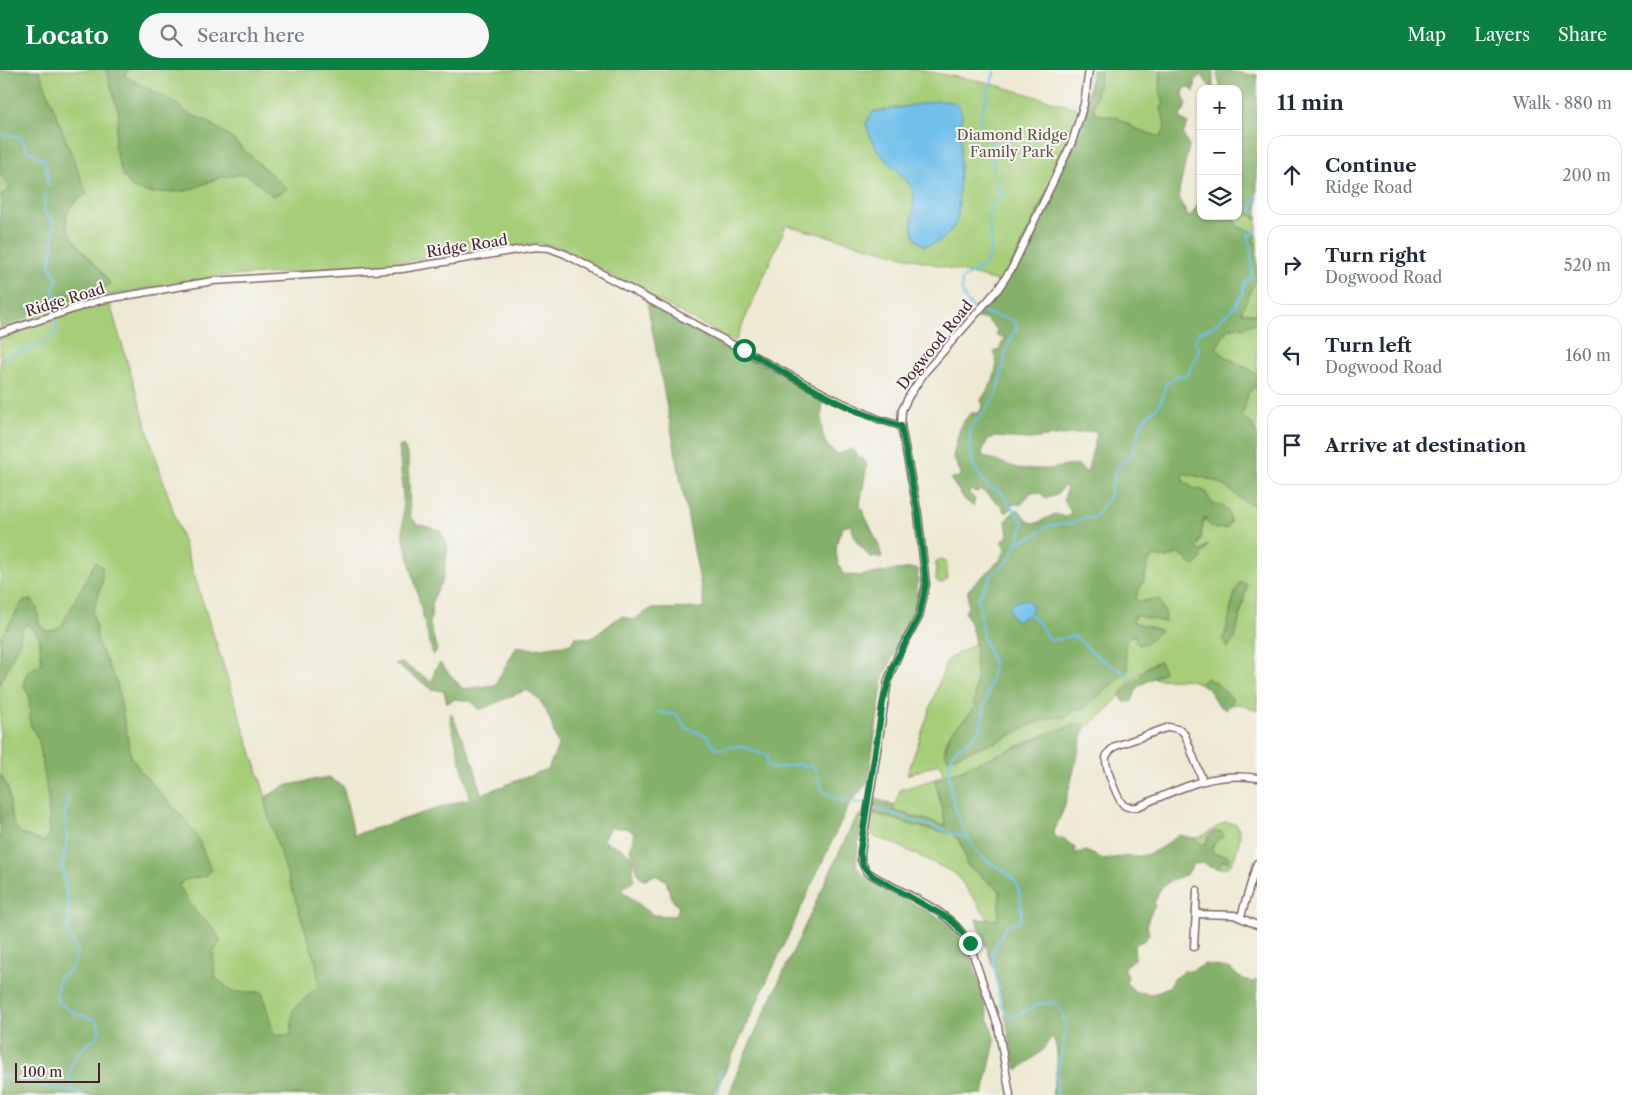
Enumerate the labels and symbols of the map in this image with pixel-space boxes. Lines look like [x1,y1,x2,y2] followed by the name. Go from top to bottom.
[956,125,1068,161] park label: Diamond Ridge Family Park
[425,230,509,261] street label: Ridge Road
[23,278,107,321] street label: Ridge Road
[893,296,977,393] street label: Dogwood Road
[733,339,756,362] route start
[959,932,982,955] route end
[15,1060,100,1083] scale bar

